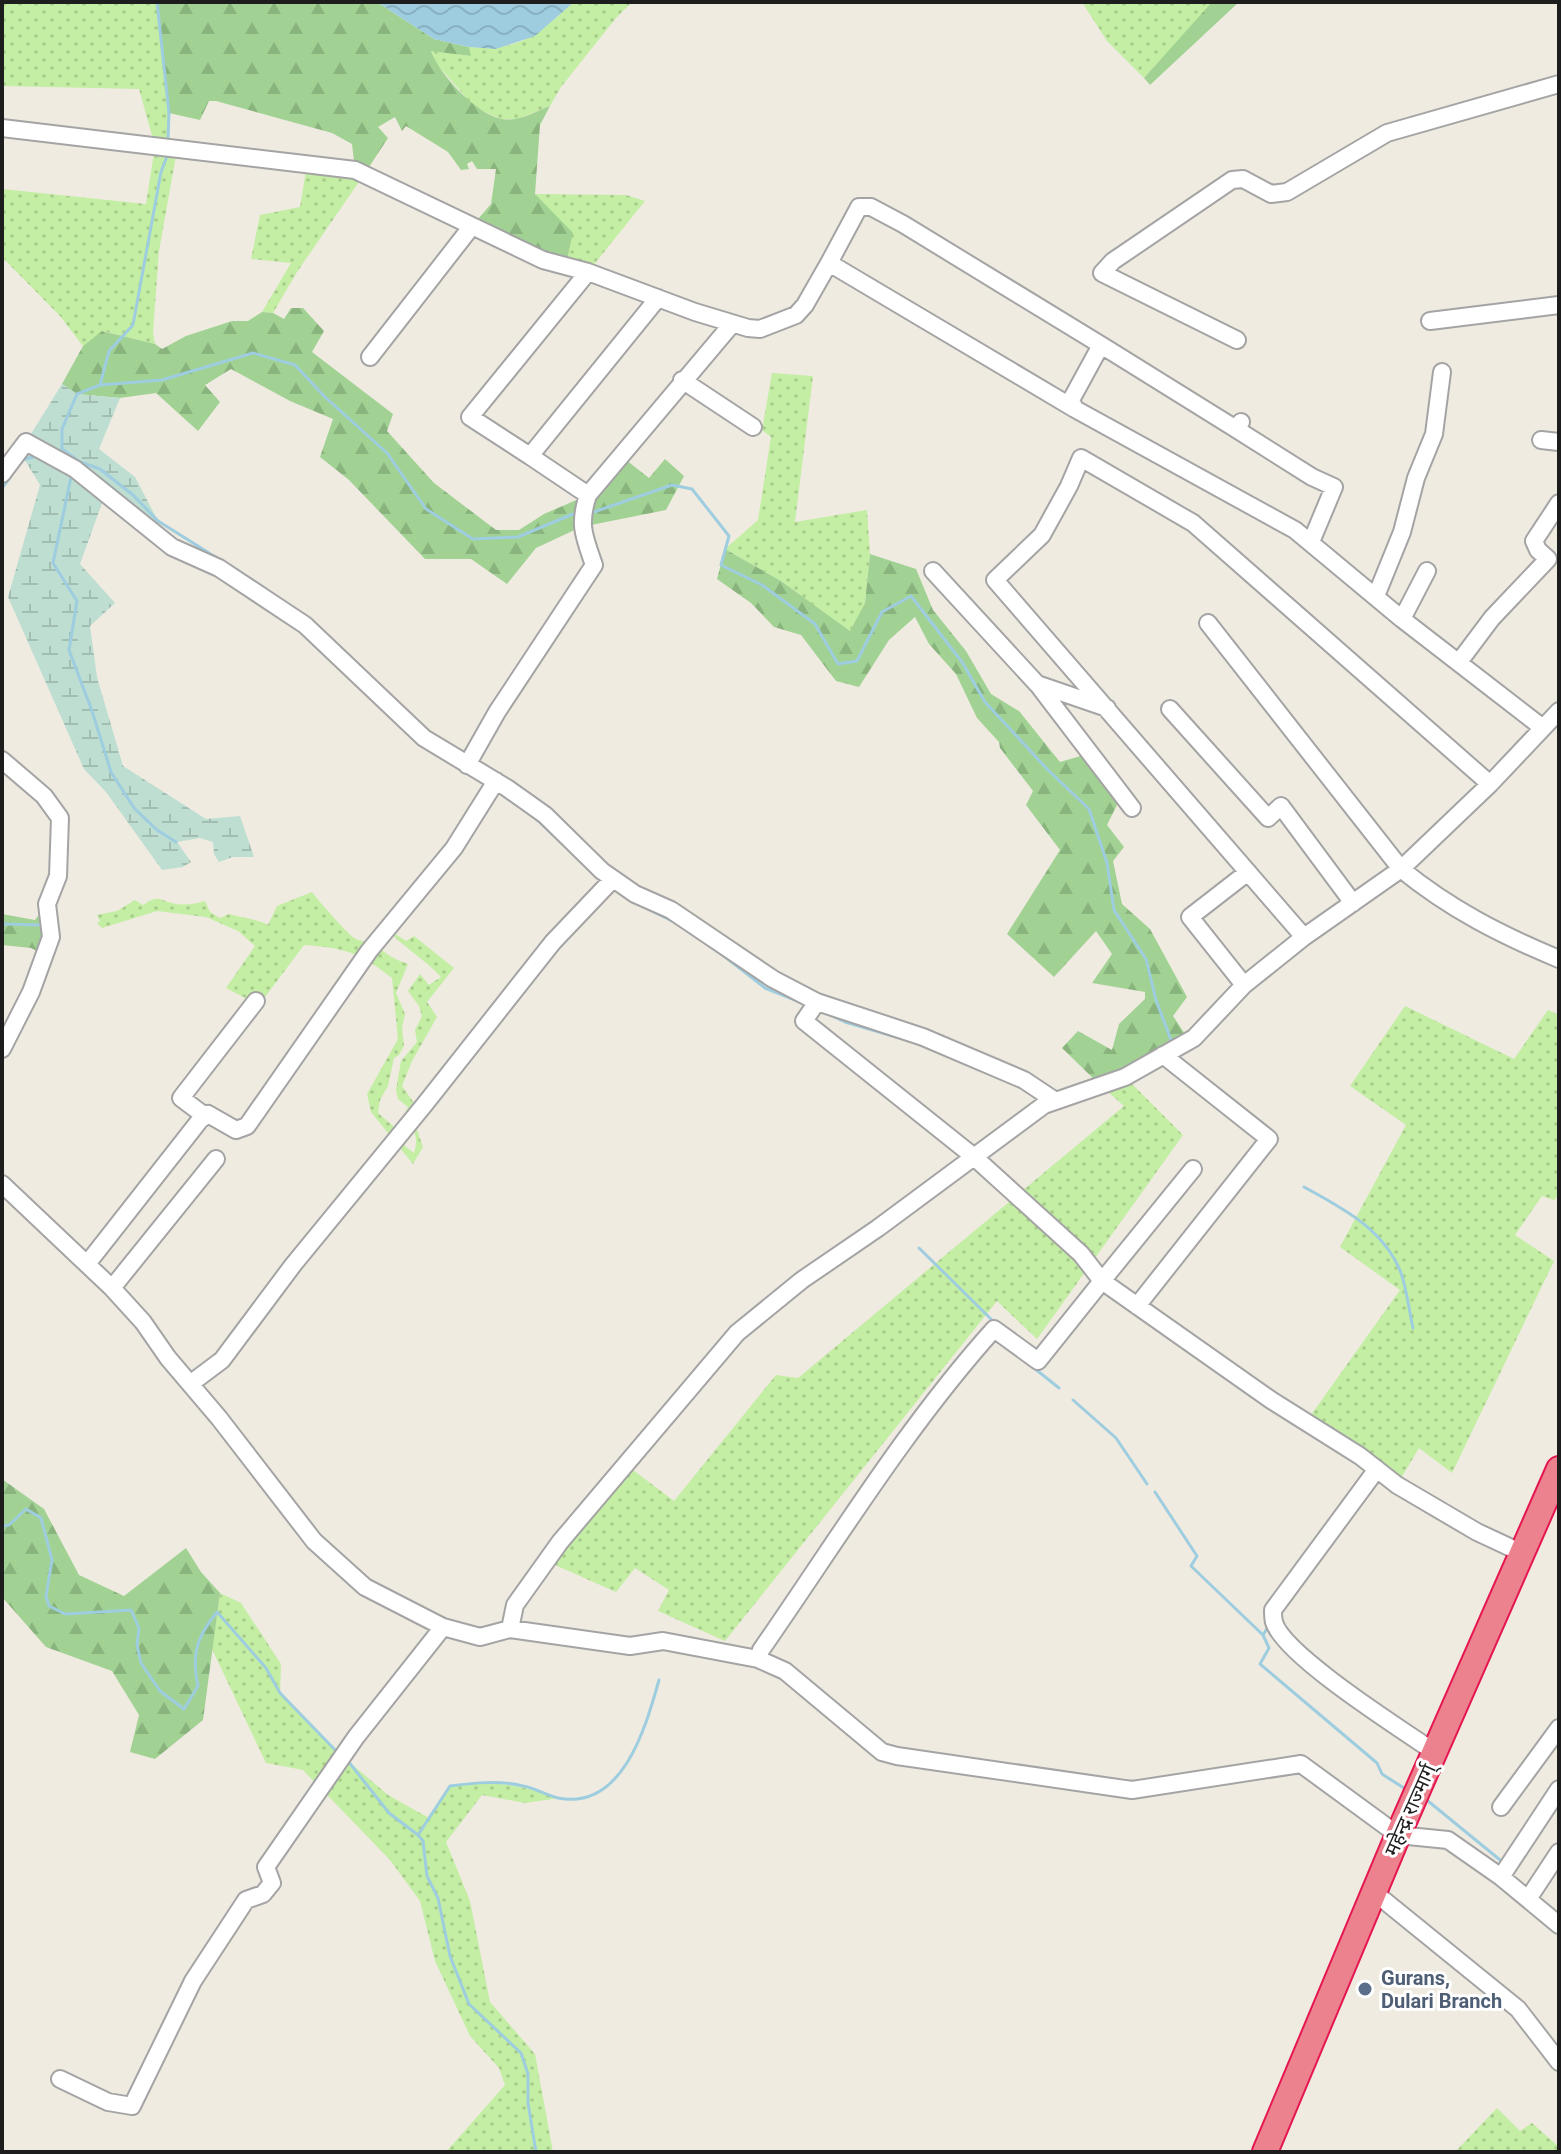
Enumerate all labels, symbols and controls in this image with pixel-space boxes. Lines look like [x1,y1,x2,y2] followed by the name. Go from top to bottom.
[1379,1758,1443,1860] street label: महेन्द्र राज्मार्ग्
[1381,1966,1502,2013] place label: Gurans, Dulari Branch
[1356,1980,1374,1998] marker: Gurans, Dulari Branch

